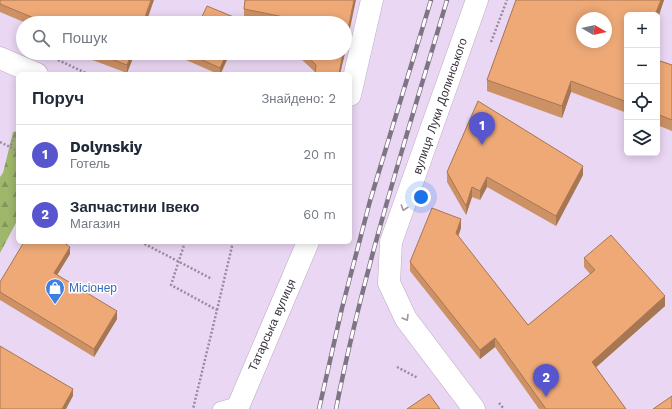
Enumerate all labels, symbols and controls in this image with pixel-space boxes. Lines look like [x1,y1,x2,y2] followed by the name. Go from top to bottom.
[576,12,612,48] north arrow
[624,12,660,156] map controls
[624,12,660,48] button: +
[16,16,352,60] search box
[30,27,52,49] icon: search
[62,29,107,47] text: Пошук
[410,36,470,176] street label: вулиця Луки Долинського
[624,48,660,84] button: −
[624,84,660,120] button: locate
[32,88,84,108] text: Поруч
[261,91,336,106] text: Знайдено: 2
[469,112,495,145] pin: 1
[624,120,660,156] button: layers
[70,138,142,156] text: Dolynskiy
[42,147,48,162] text: 1
[304,147,336,162] text: 20 m
[70,156,110,171] text: Готель
[411,187,431,207] your location
[70,198,199,216] text: Запчастини Івеко
[400,205,408,212] one-way arrow
[41,207,49,222] text: 2
[303,207,336,222] text: 60 m
[70,216,120,231] text: Магазин
[44,277,66,305] shop icon: Місіонер
[245,277,299,373] street label: Татарська вулиця
[69,281,117,295] place label: Місіонер
[402,314,409,321] one-way arrow
[533,364,559,397] pin: 2

